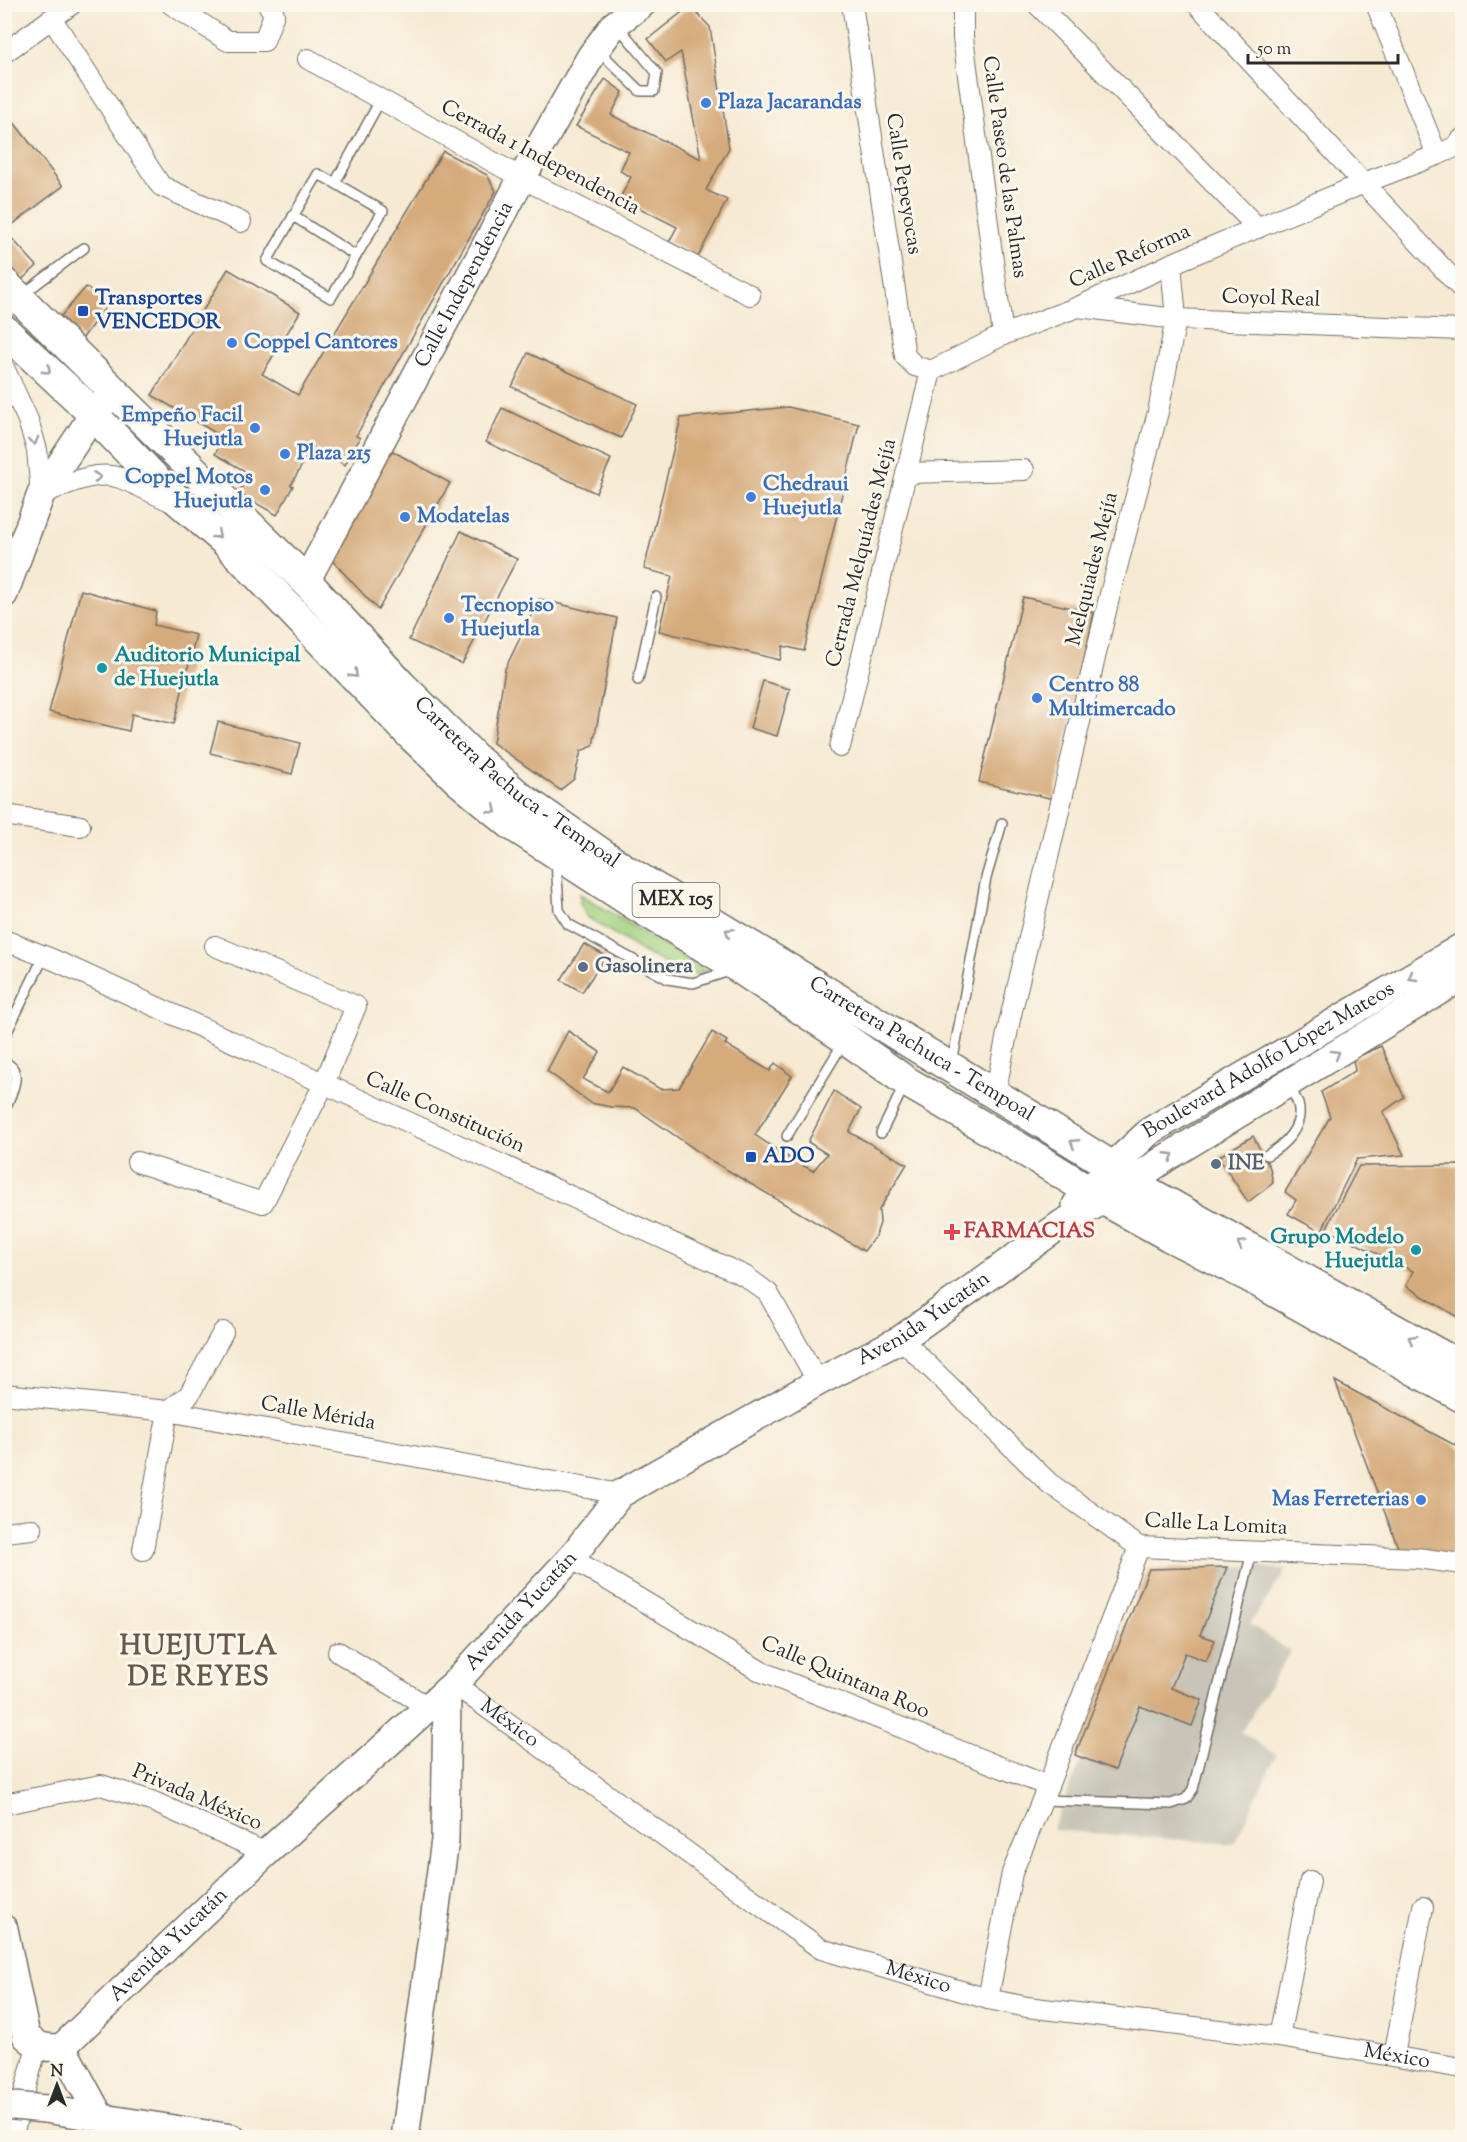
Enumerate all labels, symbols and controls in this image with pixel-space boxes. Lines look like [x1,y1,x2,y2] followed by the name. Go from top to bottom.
[1248,27,1398,65] scale bar
[1256,37,1292,63] text: 50 m
[974,54,1034,280] street label: Calle Paseo de las Palmas
[718,88,861,118] place label: Plaza Jacarandas
[435,93,645,223] street label: Cerrada 1 Independencia
[699,96,713,110] marker: Plaza Jacarandas
[877,111,929,257] street label: Calle Pepeyocas
[408,196,522,373] street label: Calle Independencia
[1065,217,1196,297] street label: Calle Reforma
[1221,282,1321,316] street label: Coyol Real
[95,284,222,338] place label: Transportes VENCEDOR
[76,304,90,318] marker: Transportes VENCEDOR
[244,328,398,358] place label: Coppel Cantores
[225,336,239,350] marker: Coppel Cantores
[40,363,50,374] one-way arrow
[122,401,243,455] place label: Empeño Facil Huejutla
[248,421,262,435] marker: Empeño Facil Huejutla
[819,435,905,671] street label: Cerrada Melquíades Mejía
[27,436,39,446] one-way arrow
[297,439,371,469] place label: Plaza 215
[278,447,292,461] marker: Plaza 215
[125,463,253,517] place label: Coppel Motos Huejutla
[763,470,849,524] place label: Chedraui Huejutla
[92,472,101,484] one-way arrow
[258,483,272,497] marker: Coppel Motos Huejutla
[1059,489,1127,649] street label: Melquiades Mejía
[744,490,758,504] marker: Chedraui Huejutla
[417,502,509,532] place label: Modatelas
[398,510,412,524] marker: Modatelas
[210,527,221,538] one-way arrow
[461,591,555,645] place label: Tecnopiso Huejutla
[442,611,456,625] marker: Tecnopiso Huejutla
[114,641,301,695] place label: Auditorio Municipal de Huejutla
[95,661,109,675] marker: Auditorio Municipal de Huejutla
[347,667,358,677] one-way arrow
[1049,671,1176,725] place label: Centro 88 Multimercado
[406,690,626,876] street label: Carretera Pachuca - Tempoal
[1030,691,1044,705] marker: Centro 88 Multimercado
[486,802,497,813] one-way arrow
[632,883,720,917] road number: MEX 105
[725,927,735,939] one-way arrow
[595,952,693,982] place label: Gasolinera
[576,960,590,974] marker: Gasolinera
[1408,969,1418,981] one-way arrow
[803,970,1040,1130] street label: Carretera Pachuca - Tempoal
[1137,975,1400,1147] street label: Boulevard Adolfo López Mateos
[1330,1050,1340,1062] one-way arrow
[360,1064,530,1162] street label: Calle Constitución
[1070,1139,1080,1151] one-way arrow
[763,1142,815,1172] place label: ADO
[1228,1149,1265,1179] place label: INE
[744,1150,758,1164] marker: ADO
[1164,1152,1174,1164] one-way arrow
[1209,1157,1223,1171] marker: INE
[964,1217,1095,1247] place label: FARMACIAS
[1270,1223,1405,1277] place label: Grupo Modelo Huejutla
[945,1225,959,1239] marker: FARMACIAS
[1237,1239,1248,1251] one-way arrow
[1409,1243,1423,1257] marker: Grupo Modelo Huejutla
[852,1265,997,1374] street label: Avenida Yucatán
[1407,1335,1418,1346] one-way arrow
[258,1389,378,1439] street label: Calle Mérida
[1272,1485,1409,1515] place label: Mas Ferreterias
[1414,1493,1428,1507] marker: Mas Ferreterias
[1144,1506,1289,1544] street label: Calle La Lomita
[458,1545,585,1678] street label: Avenida Yucatán
[120,1628,278,1698] district label: HUEJUTLA DE REYES
[756,1629,934,1727] street label: Calle Quintana Roo
[473,1692,545,1756] street label: México
[127,1757,267,1839] street label: Privada México
[103,1881,235,2009] street label: Avenida Yucatán
[882,1954,954,2002] street label: México
[1361,2037,1432,2077] street label: México
[27,2055,87,2115] north arrow
[51,2061,64,2084] text: N

